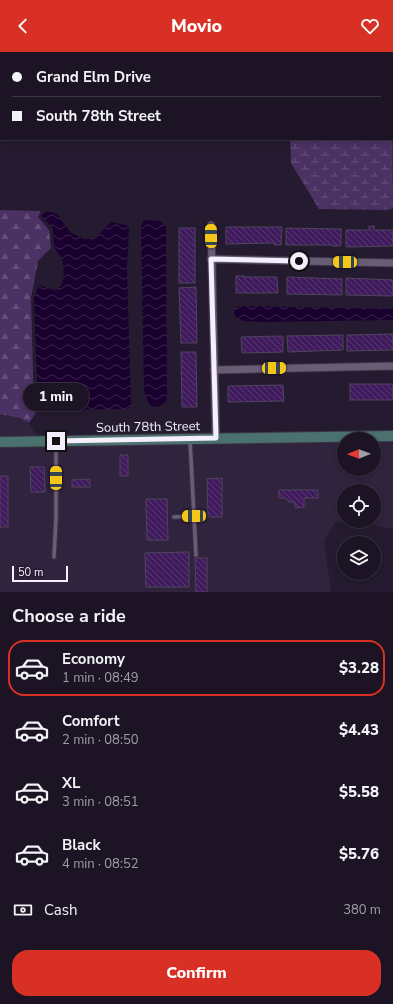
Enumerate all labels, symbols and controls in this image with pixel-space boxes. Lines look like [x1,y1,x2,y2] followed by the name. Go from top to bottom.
[171,14,222,38] text: Movio
[12,15,34,37] icon: back
[359,15,381,37] icon: heart
[36,67,151,87] text: Grand Elm Drive
[36,106,161,126] text: South 78th Street
[205,224,217,248] car
[290,252,308,270] route start
[333,256,357,268] car
[262,362,286,374] car
[23,383,89,411] callout: 1 min
[39,388,73,406] text: 1 min
[96,417,201,437] street label: South 78th Street
[47,432,65,450] route end
[337,432,381,476] north arrow
[337,432,381,580] map controls
[50,466,62,490] car
[337,484,381,528] button: locate
[182,510,206,522] car
[337,536,381,580] button: layers
[12,564,68,583] scale bar
[18,565,43,580] text: 50 m
[12,604,126,628] text: Choose a ride
[62,649,125,669] text: Economy
[14,650,50,686] icon: car
[339,658,379,678] text: $3.28
[62,669,138,687] text: 1 min · 08:49
[62,711,119,731] text: Comfort
[14,712,50,748] icon: car
[339,720,379,740] text: $4.43
[62,731,138,749] text: 2 min · 08:50
[62,773,81,793] text: XL
[14,774,50,810] icon: car
[339,782,379,802] text: $5.58
[62,793,138,811] text: 3 min · 08:51
[62,835,100,855] text: Black
[14,836,50,872] icon: car
[339,844,379,864] text: $5.76
[62,855,138,873] text: 4 min · 08:52
[12,899,34,921] icon: cash
[44,900,78,920] text: Cash
[343,901,381,919] text: 380 m
[12,950,381,996] button: Confirm

